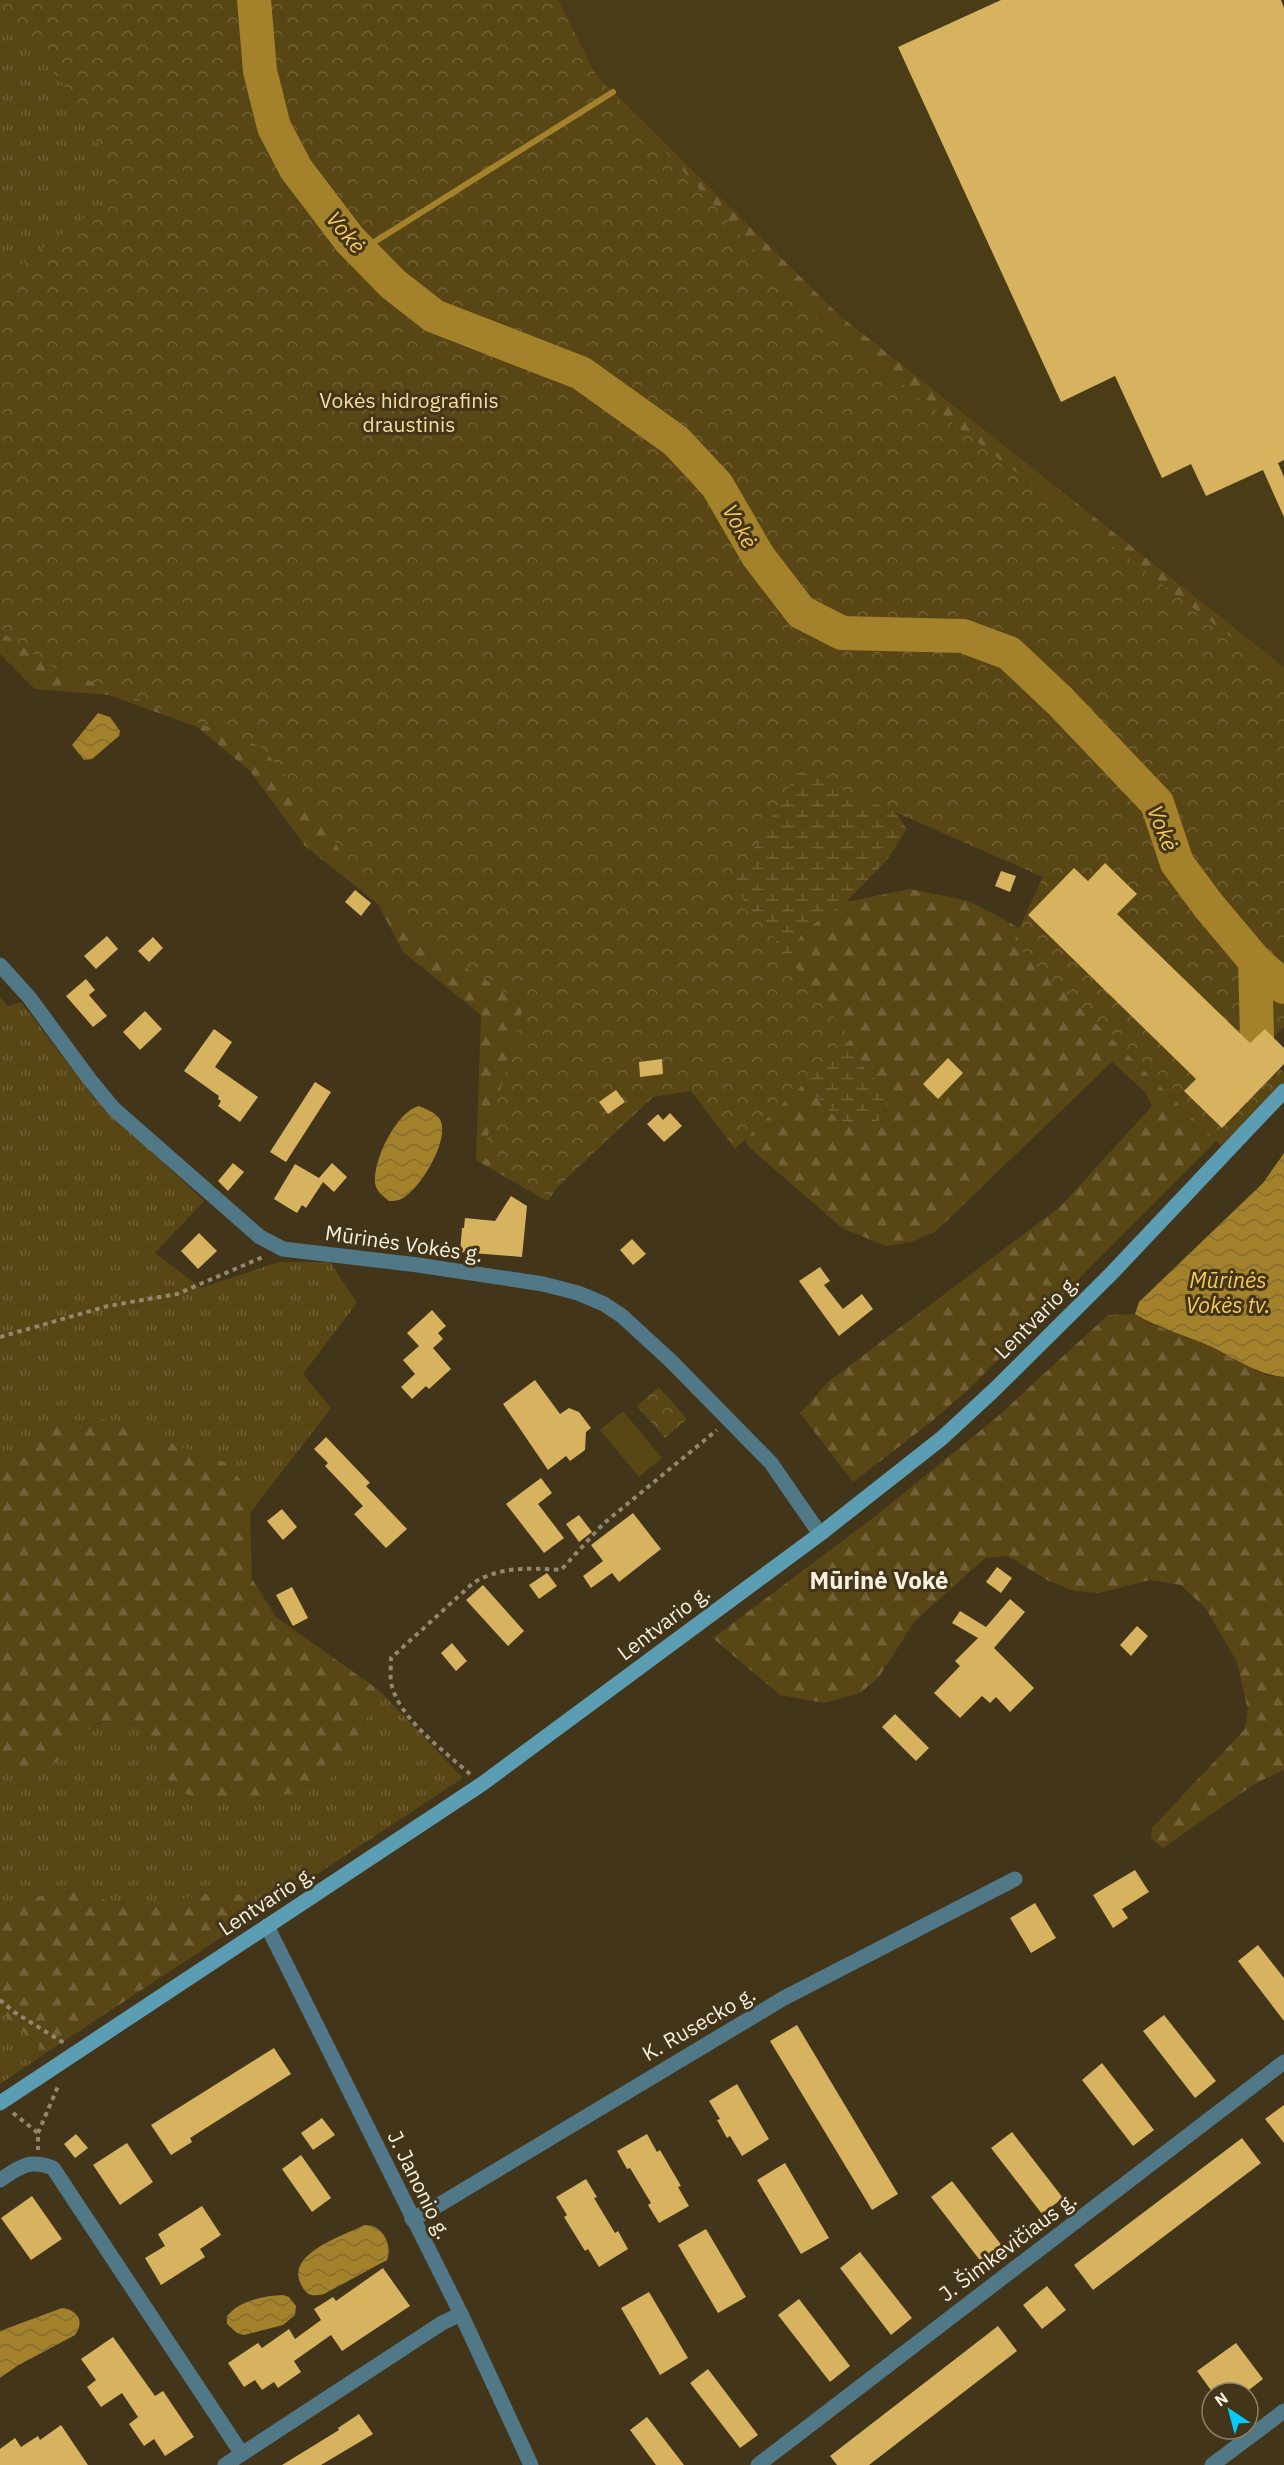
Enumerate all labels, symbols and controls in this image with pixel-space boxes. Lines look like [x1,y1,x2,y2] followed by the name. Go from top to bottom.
[320,204,373,259] water label: Vokė
[319,386,499,438] park label: Vokės hidrografinis draustinis
[716,498,765,553] water label: Vokė
[1141,801,1186,855] water label: Vokė
[323,1218,485,1268] street label: Mūrinės Vokės g.
[1186,1265,1270,1319] water label: Mūrinės Vokės tv.
[988,1268,1085,1365] street label: Lentvario g.
[810,1564,948,1596] district label: Mūrinė Vokė
[611,1578,715,1666] street label: Lentvario g.
[213,1859,320,1942] street label: Lentvario g.
[637,1979,760,2067] street label: K. Rusecko g.
[382,2126,458,2244] street label: J. Janonio g.
[933,2185,1082,2307] street label: J. Šimkevičiaus g.
[1200,2381,1260,2441] north arrow
[1211,2387,1232,2410] text: N

